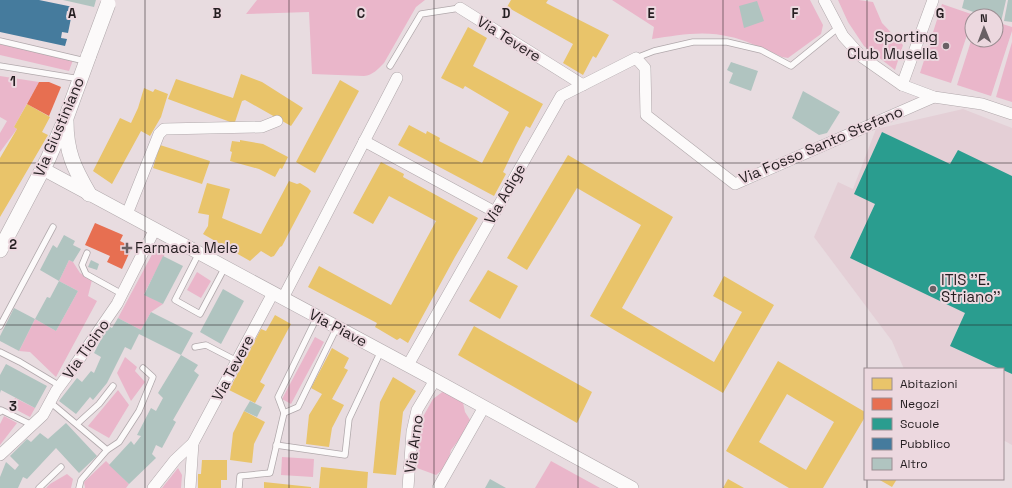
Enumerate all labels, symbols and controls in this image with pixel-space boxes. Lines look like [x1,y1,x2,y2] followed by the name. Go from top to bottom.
[68,5,77,22] text: A
[213,5,222,22] text: B
[357,5,365,22] text: C
[502,5,511,22] text: D
[647,5,655,22] text: E
[792,5,799,22] text: F
[936,5,944,22] text: G
[964,8,1004,48] north arrow
[474,11,545,66] street label: Via Tevere
[980,11,988,25] text: N
[847,27,938,63] place label: Sporting Club Musella
[941,41,951,51] marker: Sporting Club Musella
[10,73,16,90] text: 1
[29,74,88,180] street label: Via Giustiniano
[736,101,906,188] street label: Via Fosso Santo Stefano
[480,160,529,227] street label: Via Adige
[9,236,17,253] text: 2
[135,238,238,257] place label: Farmacia Mele
[122,243,132,253] marker: Farmacia Mele
[941,270,1001,306] place label: ITIS ''E. Striano''
[928,284,938,294] marker: ITIS ''E. Striano''
[306,304,371,351] street label: Via Piave
[58,315,113,382] street label: Via Ticino
[207,331,258,404] street label: Via Tevere
[864,368,1004,480] legend
[900,376,958,392] text: Abitazioni
[900,396,939,412] text: Negozi
[9,398,17,415] text: 3
[400,413,427,474] street label: Via Arno
[900,416,939,432] text: Scuole
[900,436,950,452] text: Pubblico
[900,456,928,472] text: Altro

